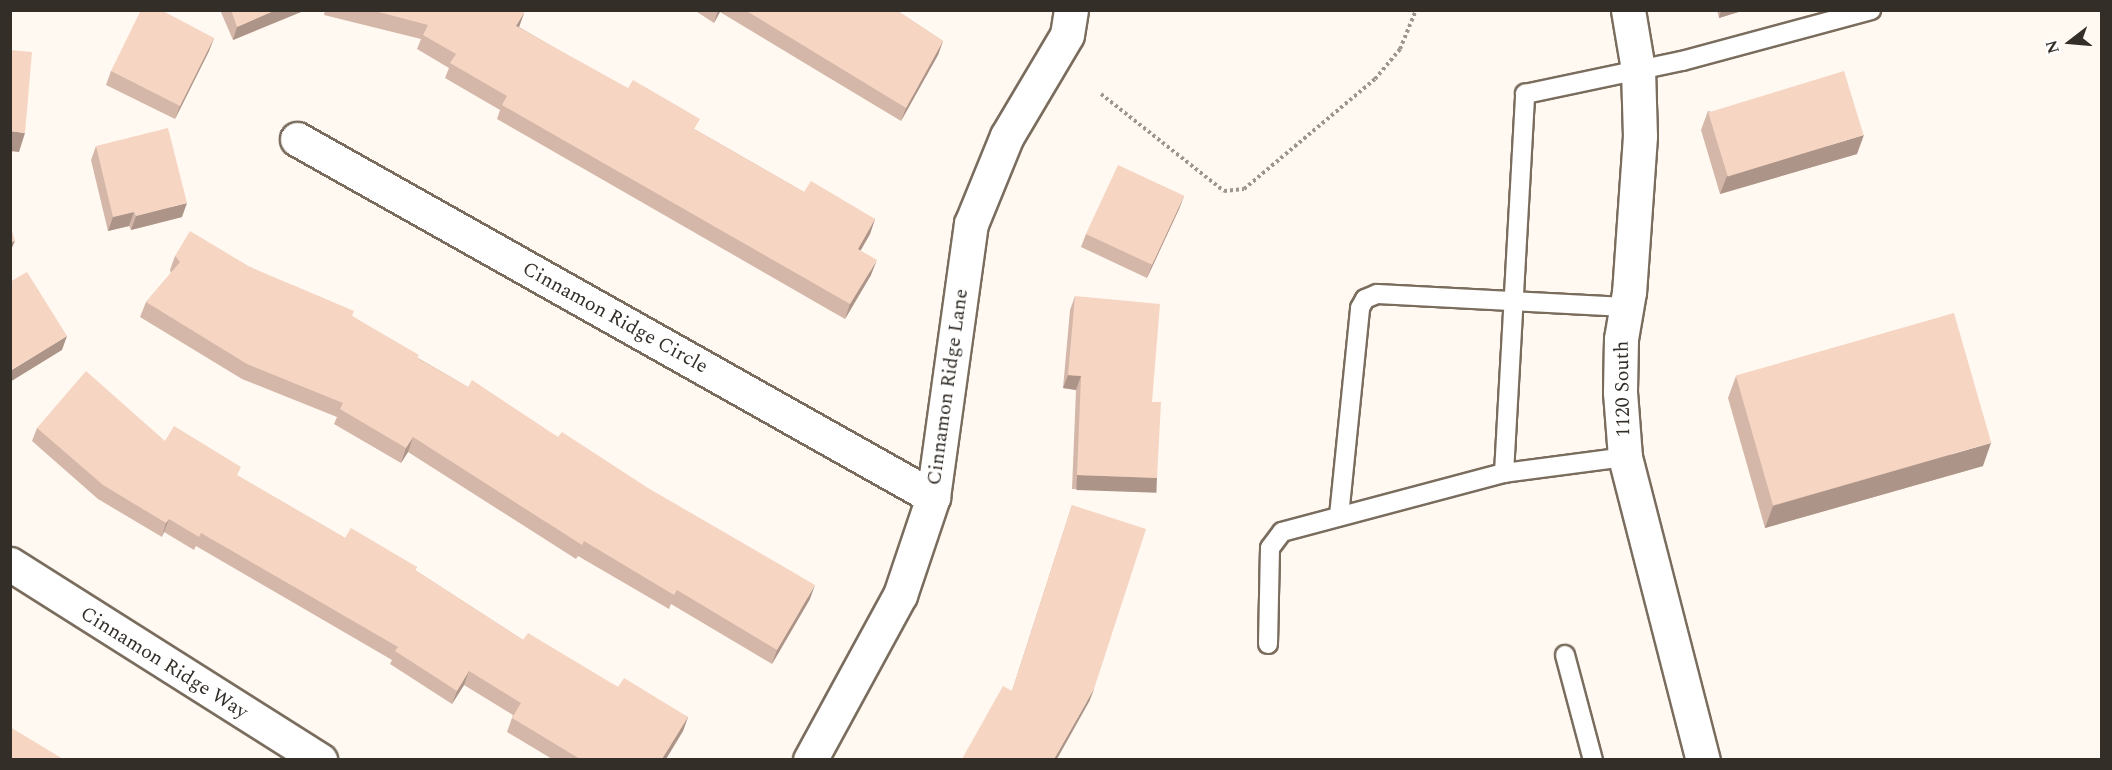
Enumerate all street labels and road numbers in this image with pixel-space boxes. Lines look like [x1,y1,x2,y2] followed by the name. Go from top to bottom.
[518,257,712,379] street label: Cinnamon Ridge Circle
[922,287,974,487] street label: Cinnamon Ridge Lane
[1610,340,1636,438] street label: 1120 South
[76,602,252,724] street label: Cinnamon Ridge Way

